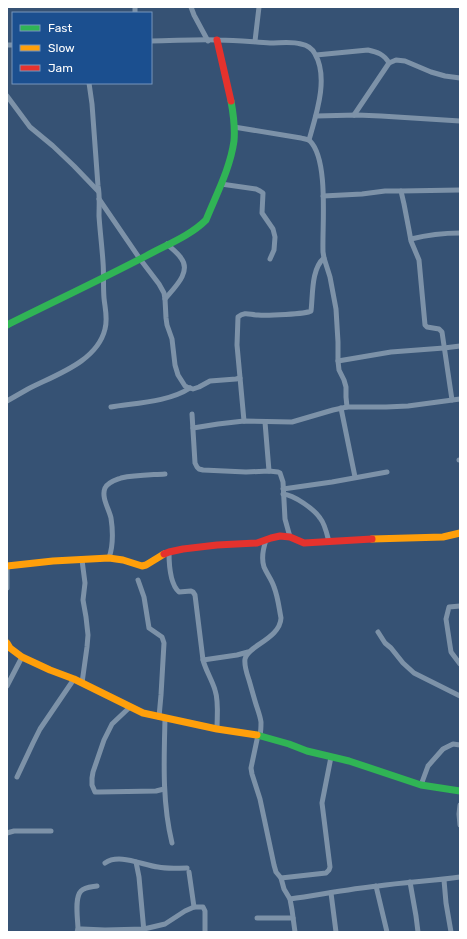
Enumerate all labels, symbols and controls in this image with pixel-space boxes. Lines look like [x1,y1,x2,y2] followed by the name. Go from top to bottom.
[12,12,152,84] legend
[48,21,72,35] text: Fast
[48,41,75,55] text: Slow
[48,61,73,75] text: Jam

